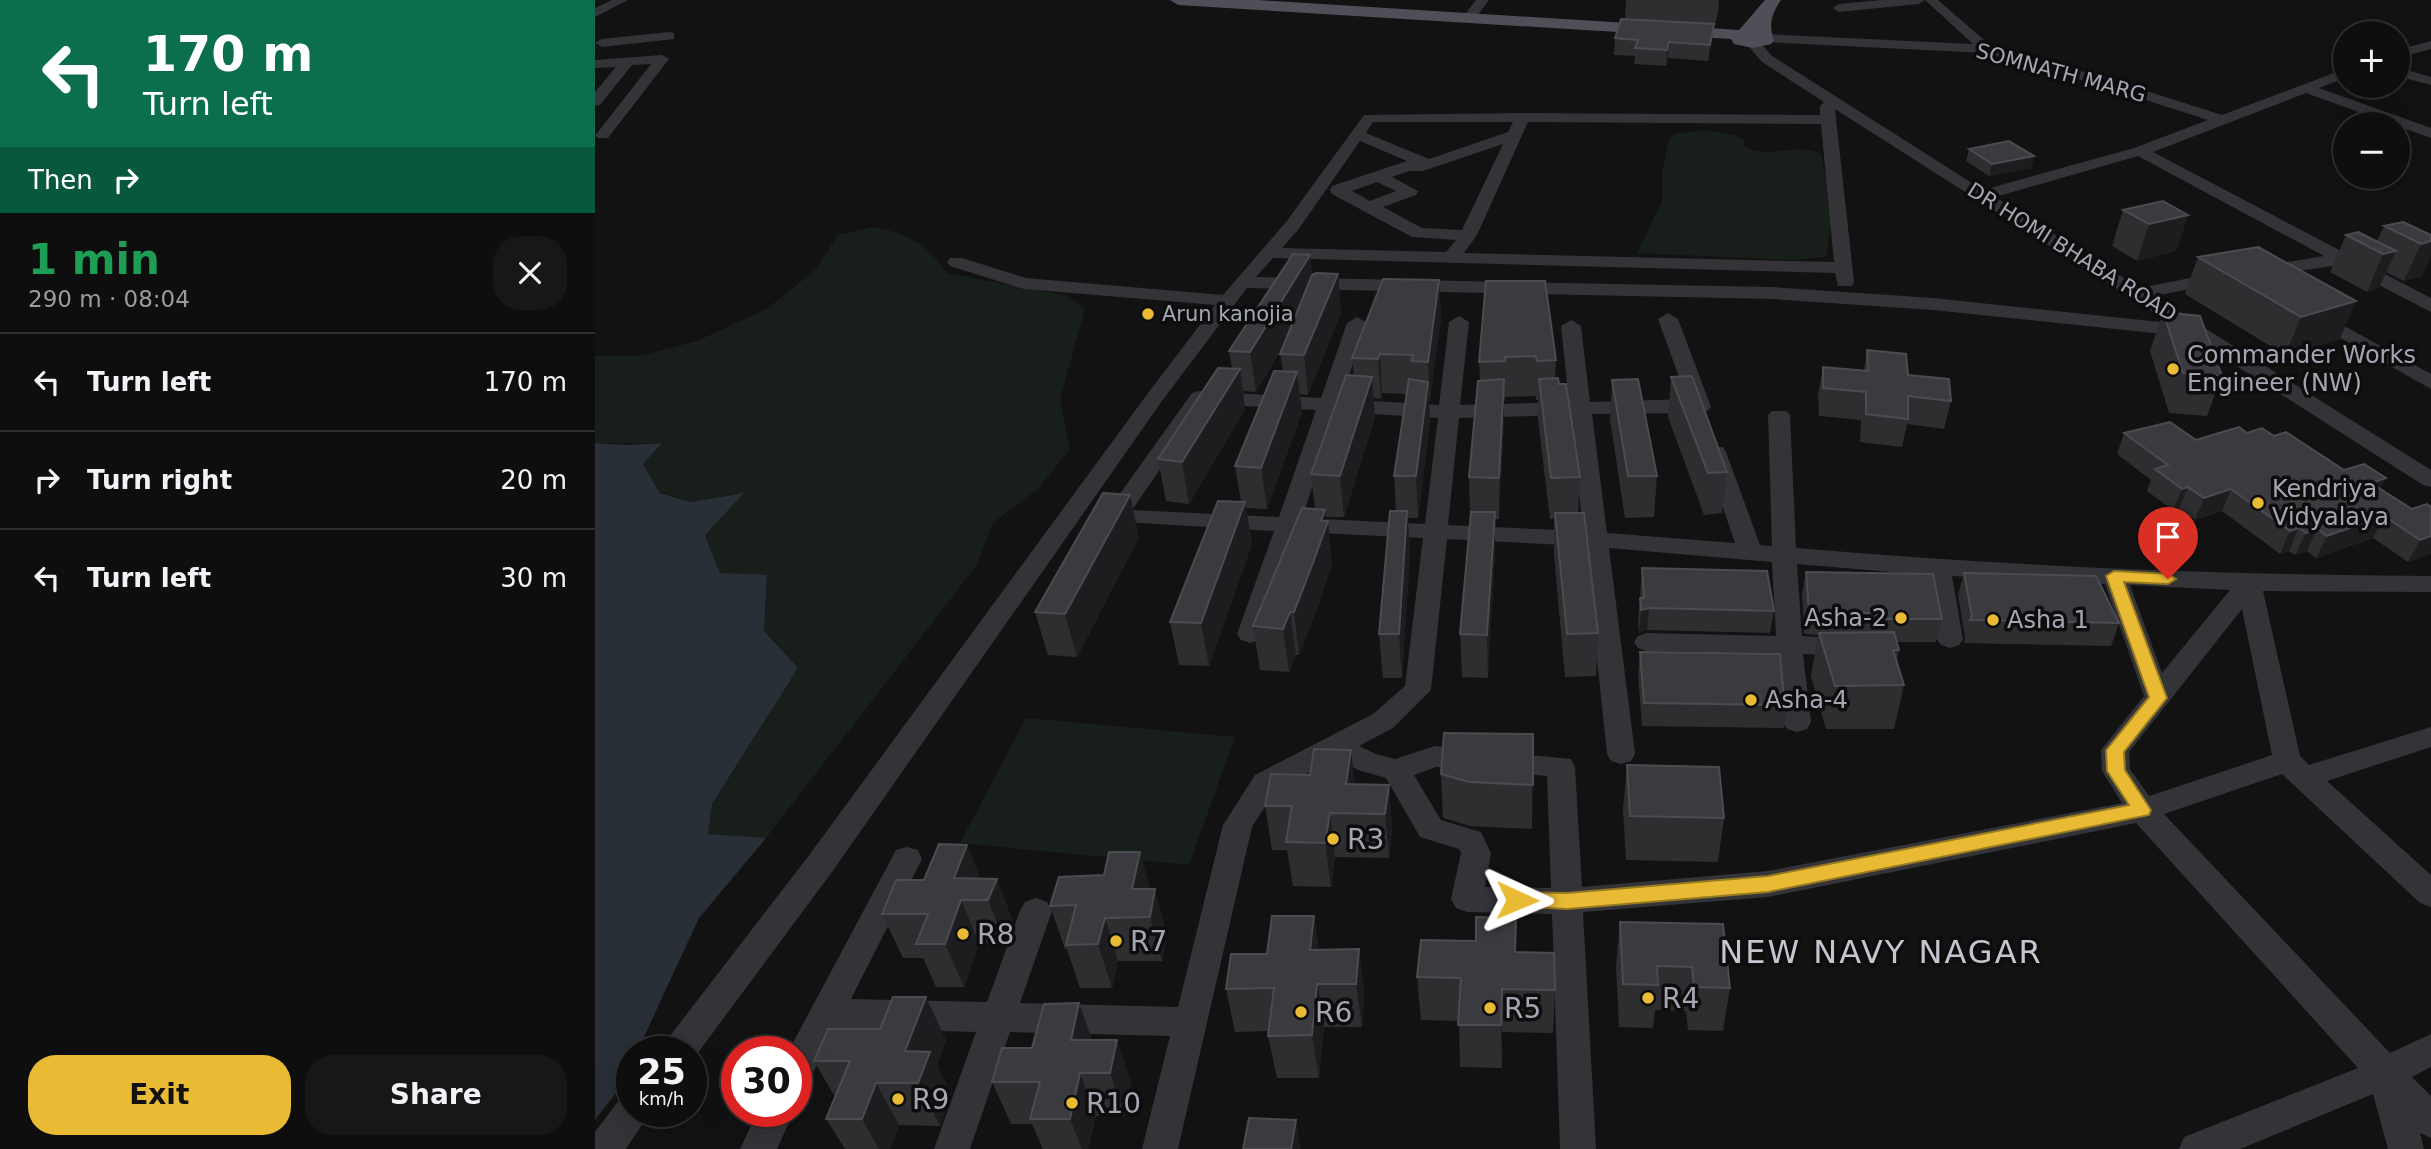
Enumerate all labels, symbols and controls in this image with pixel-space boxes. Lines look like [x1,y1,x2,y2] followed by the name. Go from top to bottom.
[2333,21,2410,189] map controls
[2333,21,2410,98] button: +
[143,26,313,83] text: 170 m
[28,28,119,119] icon: left
[1973,39,2149,107] street label: SOMNATH MARG
[143,85,273,123] text: Turn left
[2333,112,2410,189] button: −
[107,161,145,199] icon: right
[28,165,93,195] text: Then
[1963,178,2181,326] street label: DR HOMI BHABA ROAD
[28,235,160,284] text: 1 min
[493,236,567,310] button: close
[28,286,190,312] text: 290 m · 08:04
[1162,302,1294,326] place label: Arun kanojia
[1140,306,1156,322] marker: Arun kanojia
[2187,341,2416,397] place label: Commander Works Engineer (NW)
[2165,361,2181,377] marker: Commander Works Engineer (NW)
[28,363,66,401] icon: left
[87,367,211,397] text: Turn left
[484,367,567,397] text: 170 m
[28,461,66,499] icon: right
[87,465,232,495] text: Turn right
[500,465,567,495] text: 20 m
[2272,475,2389,531] place label: Kendriya Vidyalaya
[2250,495,2266,511] marker: Kendriya Vidyalaya
[2138,507,2198,579] pin
[2149,518,2187,556] icon: arrive
[28,559,66,597] icon: left
[87,563,211,593] text: Turn left
[500,563,567,593] text: 30 m
[1804,604,1887,632] place label: Asha-2
[2007,606,2089,634] place label: Asha 1
[1893,610,1909,626] marker: Asha-2
[1985,612,2001,628] marker: Asha 1
[1765,686,1848,714] place label: Asha-4
[1743,692,1759,708] marker: Asha-4
[1347,823,1384,856] place label: R3
[1325,831,1341,847] marker: R3
[1480,863,1554,937] position arrow
[977,918,1014,951] place label: R8
[1130,925,1167,958] place label: R7
[955,926,971,942] marker: R8
[1108,933,1124,949] marker: R7
[1719,933,2043,971] district label: NEW NAVY NAGAR
[1662,982,1699,1015] place label: R4
[1640,990,1656,1006] marker: R4
[1504,992,1541,1025] place label: R5
[1315,996,1352,1029] place label: R6
[1482,1000,1498,1016] marker: R5
[1293,1004,1309,1020] marker: R6
[721,1036,812,1127] speed limit sign: 30
[637,1052,686,1092] text: 25
[28,1055,291,1135] button: Exit
[305,1055,567,1135] button: Share
[912,1083,949,1116] place label: R9
[1086,1087,1141,1120] place label: R10
[639,1088,684,1109] text: km/h
[890,1091,906,1107] marker: R9
[1064,1095,1080,1111] marker: R10

